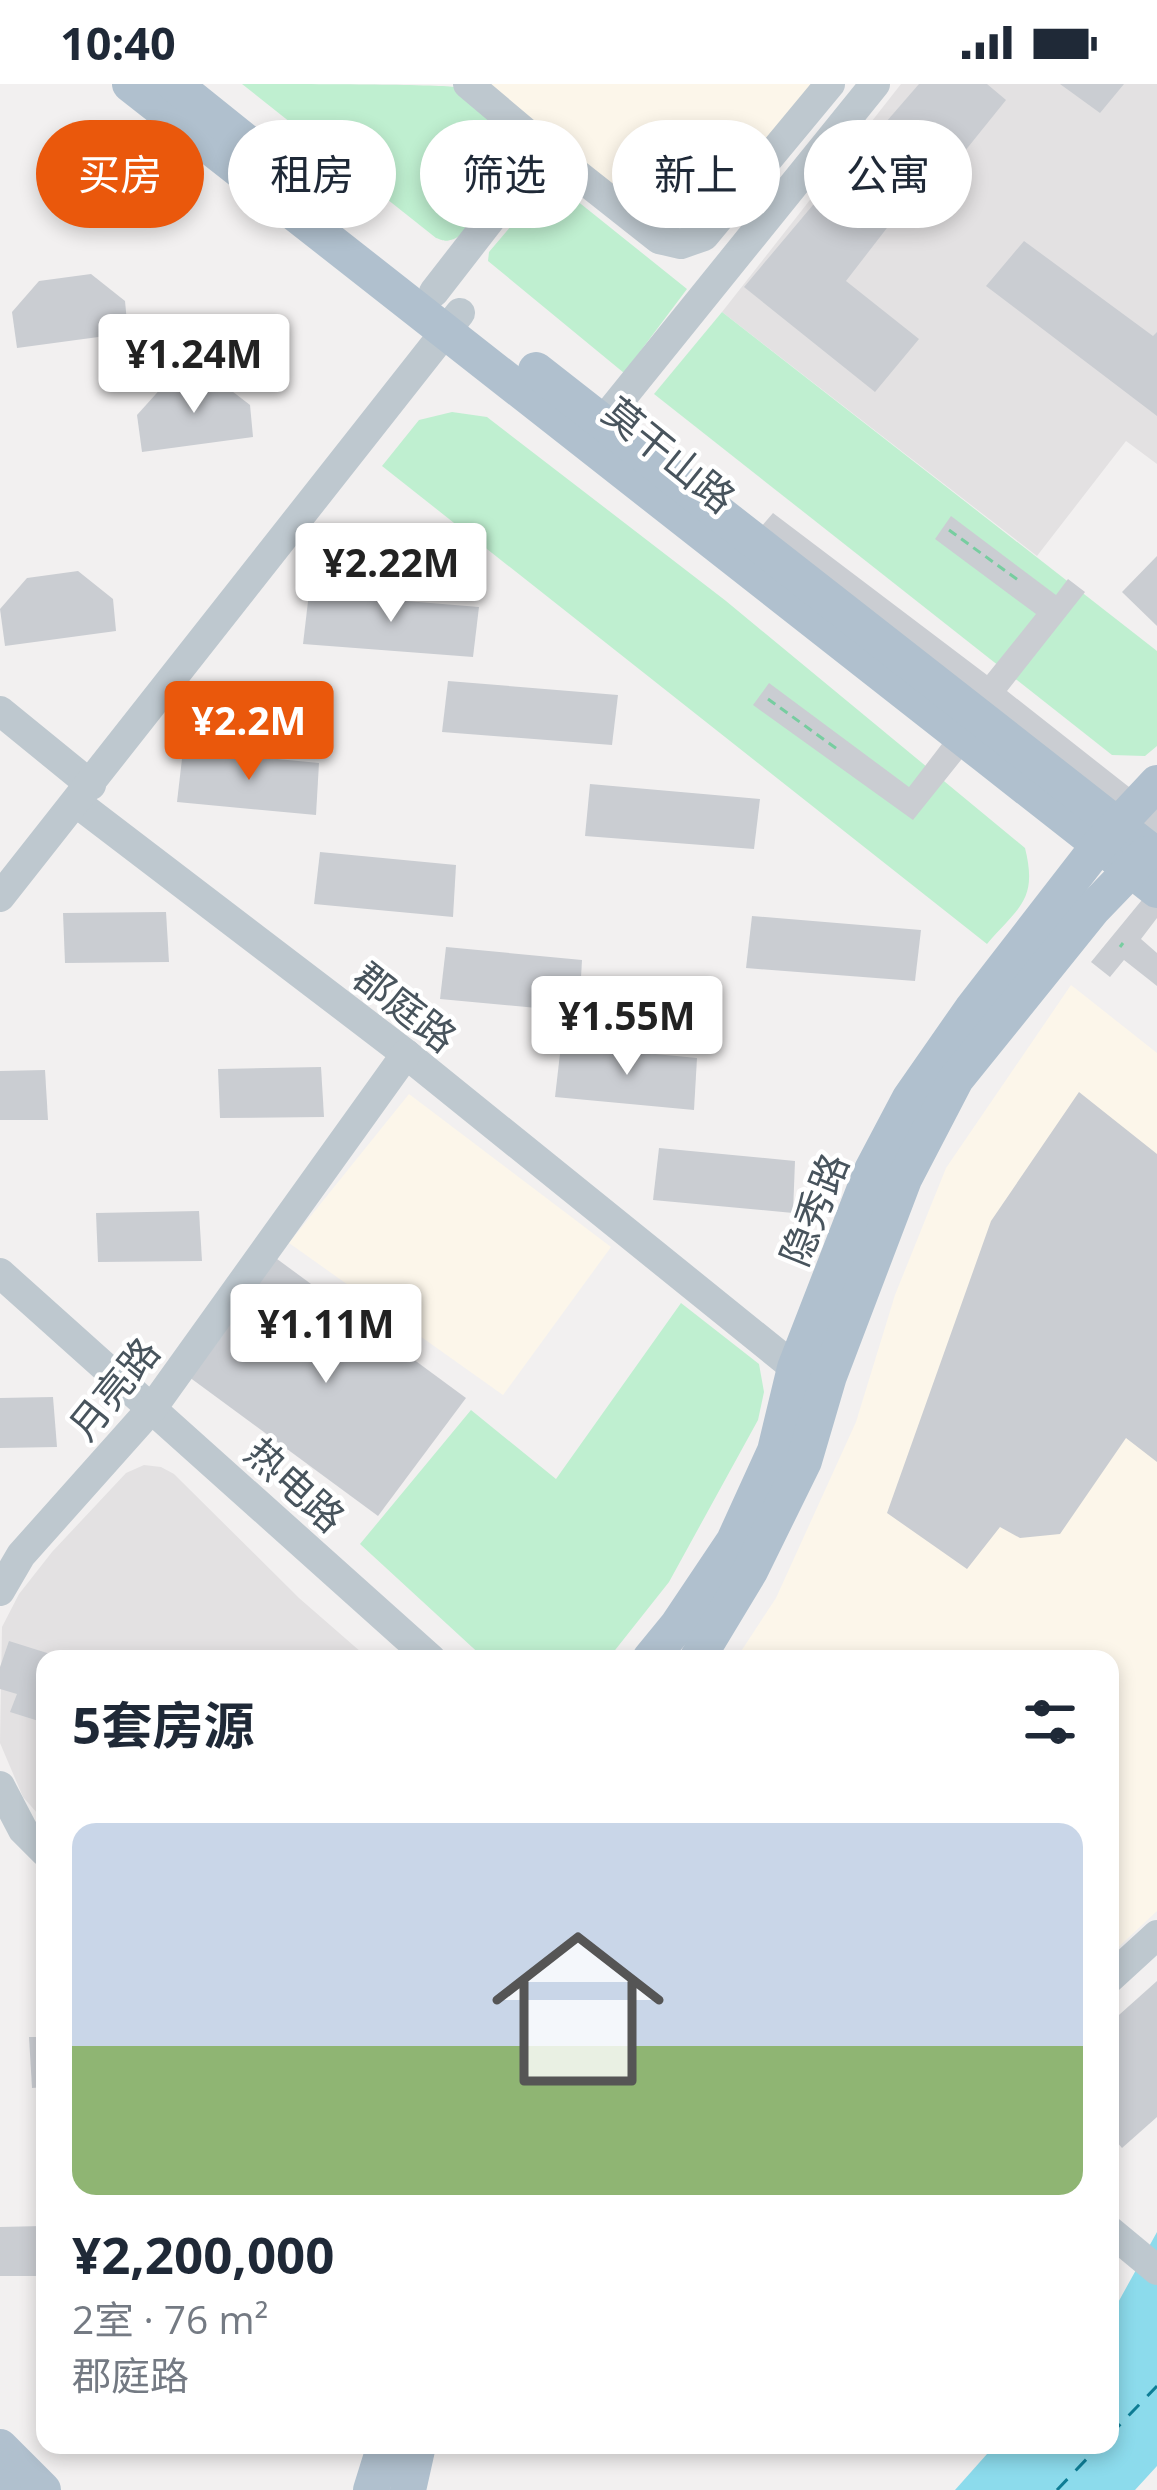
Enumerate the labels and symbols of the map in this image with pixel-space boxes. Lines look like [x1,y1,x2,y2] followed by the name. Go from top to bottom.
[96,314,292,416] pin: ¥1.24M
[593,384,747,524] street label: 莫干山路
[293,523,489,625] pin: ¥2.22M
[165,681,333,783] pin: ¥2.2M
[344,949,468,1063] street label: 郡庭路
[529,976,725,1078] pin: ¥1.55M
[767,1145,859,1273] street label: 隐秀路
[228,1284,424,1386] pin: ¥1.11M
[56,1326,170,1450] street label: 月亮路
[235,1425,357,1543] street label: 热电路

